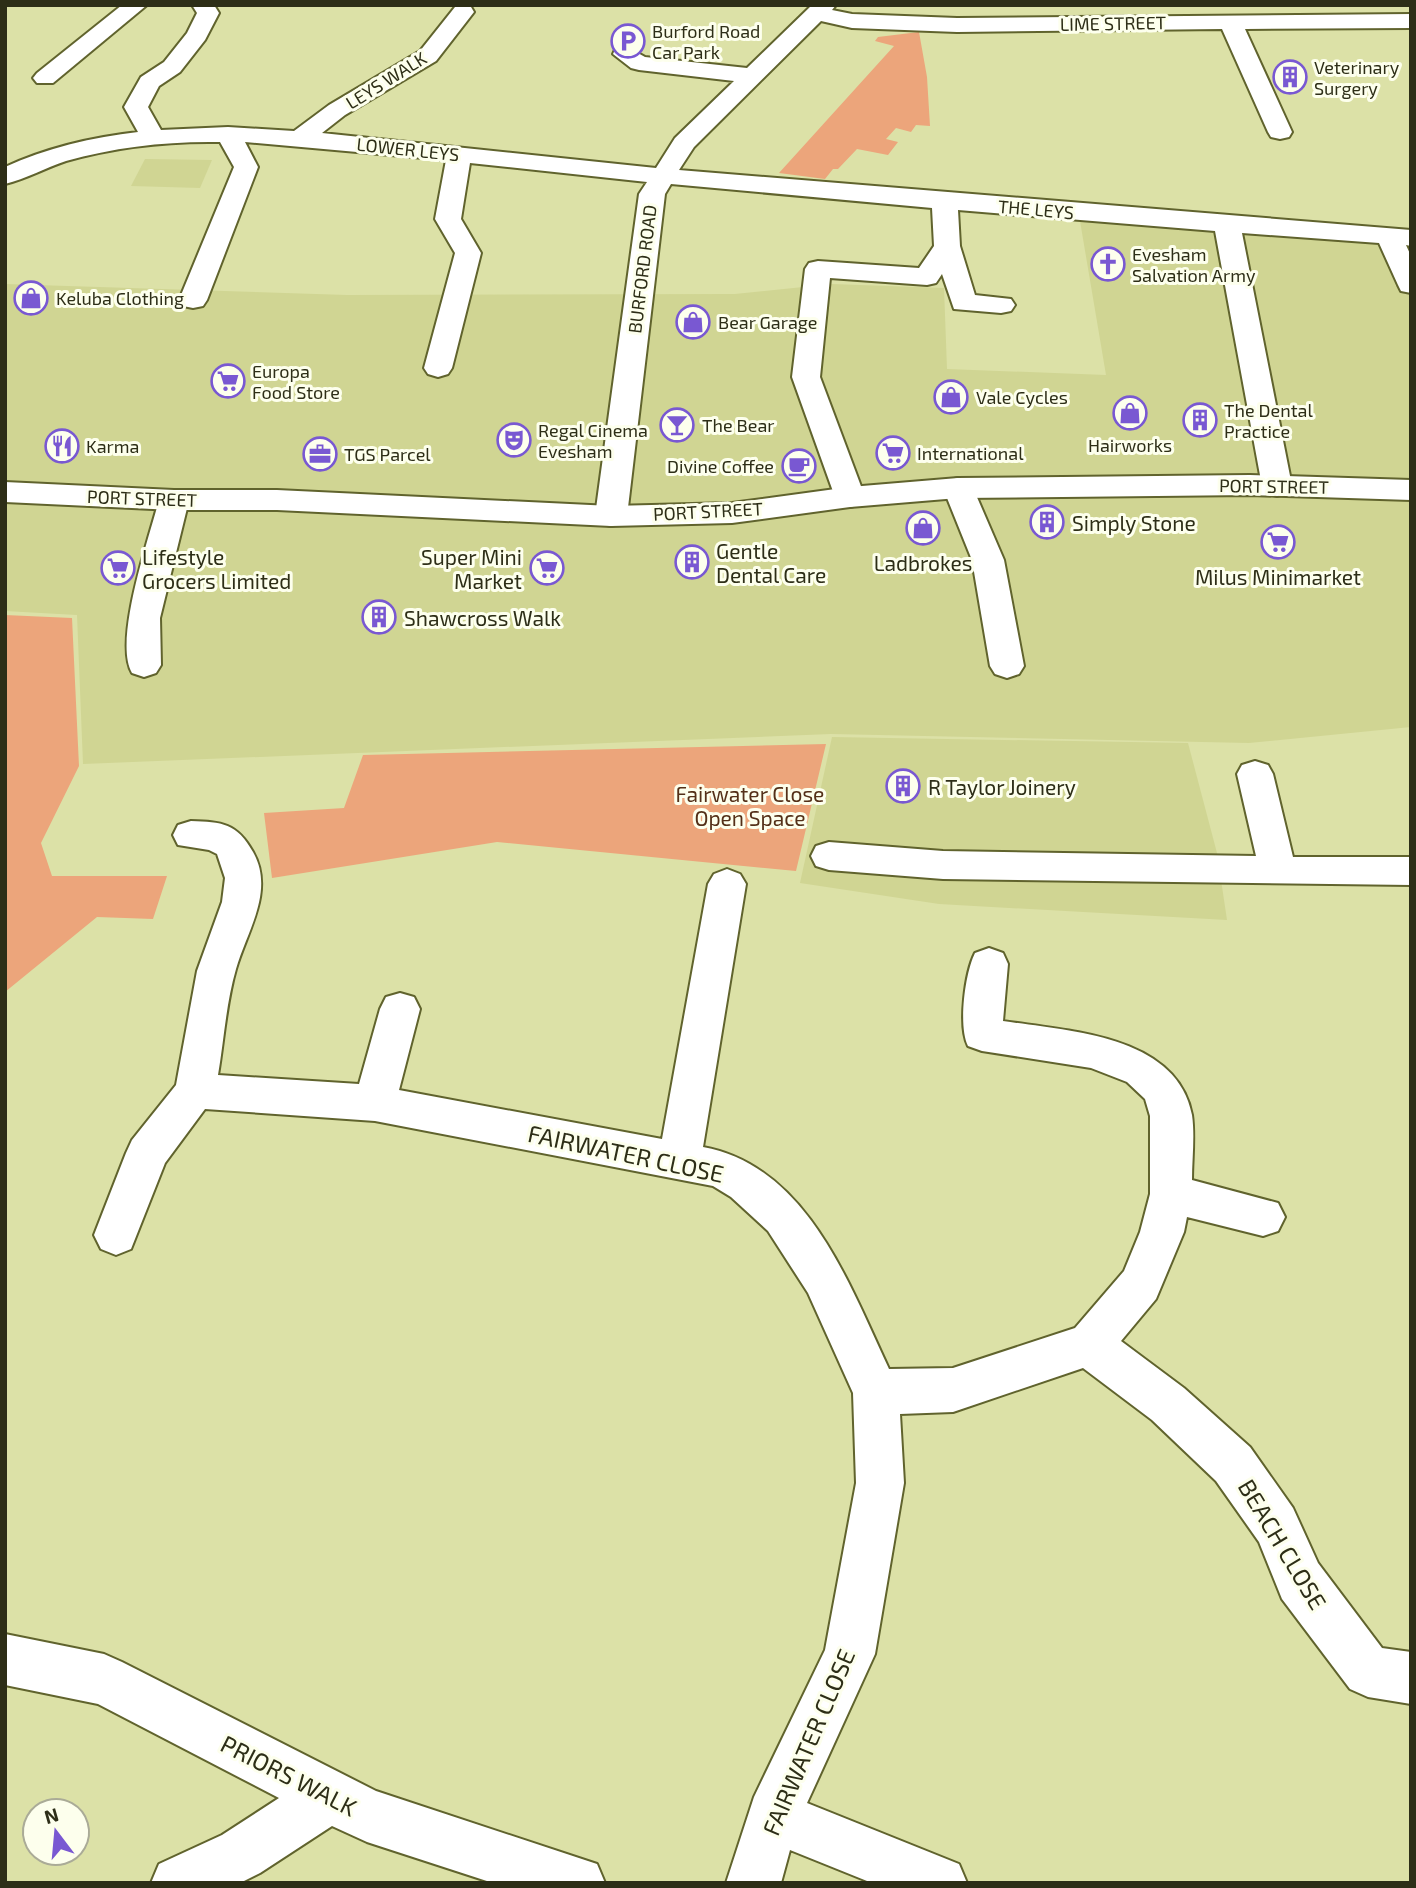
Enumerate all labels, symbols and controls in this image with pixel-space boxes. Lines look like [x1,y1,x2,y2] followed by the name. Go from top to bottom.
[1060,11,1167,35] street label: LIME STREET
[652,20,760,63] place label: Burford Road Car Park
[609,22,647,60] parking icon: Burford Road Car Park
[342,46,431,113] street label: LEYS WALK
[1314,56,1400,99] place label: Veterinary Surgery
[1271,58,1309,96] building icon: Veterinary Surgery
[356,133,460,165] street label: LOWER LEYS
[997,195,1075,223] street label: THE LEYS
[623,204,661,334] street label: BURFORD ROAD
[1132,243,1256,286] place label: Evesham Salvation Army
[1089,245,1127,283] church icon: Evesham Salvation Army
[12,279,50,317] shop icon: Keluba Clothing
[56,287,184,309] place label: Keluba Clothing
[674,303,712,341] shop icon: Bear Garage
[718,311,818,333] place label: Bear Garage
[252,360,340,403] place label: Europa Food Store
[209,362,247,400] supermarket icon: Europa Food Store
[932,378,970,416] shop icon: Vale Cycles
[976,386,1068,408] place label: Vale Cycles
[1111,394,1149,432] shop icon: Hairworks
[1224,399,1313,442] place label: The Dental Practice
[1181,401,1219,439] building icon: The Dental Practice
[658,406,696,444] bar icon: The Bear
[702,414,775,436] place label: The Bear
[538,419,648,462] place label: Regal Cinema Evesham
[495,421,533,459] theatre icon: Regal Cinema Evesham
[43,427,81,465] restaurant icon: Karma
[874,434,912,472] supermarket icon: International
[1088,434,1172,456] place label: Hairworks
[86,435,139,457] place label: Karma
[301,435,339,473] office icon: TGS Parcel
[917,442,1024,464] place label: International
[344,443,431,465] place label: TGS Parcel
[780,447,818,485] cafe icon: Divine Coffee
[667,455,774,477] place label: Divine Coffee
[1219,474,1330,498] street label: PORT STREET
[87,485,198,511] street label: PORT STREET
[653,497,764,525] street label: PORT STREET
[1028,503,1066,541] building icon: Simply Stone
[904,509,942,547] shop icon: Ladbrokes
[1072,510,1196,535] place label: Simply Stone
[1259,523,1297,561] supermarket icon: Milus Minimarket
[716,538,826,587] place label: Gentle Dental Care
[673,543,711,581] building icon: Gentle Dental Care
[142,544,291,593] place label: Lifestyle Grocers Limited
[421,544,522,593] place label: Super Mini Market
[99,549,137,587] supermarket icon: Lifestyle Grocers Limited
[528,549,566,587] supermarket icon: Super Mini Market
[874,550,972,575] place label: Ladbrokes
[1195,564,1361,589] place label: Milus Minimarket
[360,598,398,636] building icon: Shawcross Walk
[404,605,561,630] place label: Shawcross Walk
[884,767,922,805] building icon: R Taylor Joinery
[928,774,1076,799] place label: R Taylor Joinery
[676,781,824,830] park label: Fairwater Close Open Space
[525,1118,727,1188] street label: FAIRWATER CLOSE
[1233,1474,1333,1614] street label: BEACH CLOSE
[756,1644,860,1840] street label: FAIRWATER CLOSE
[216,1728,362,1822] street label: PRIORS WALK
[21,1797,91,1867] north arrow
[41,1802,61,1828] text: N

